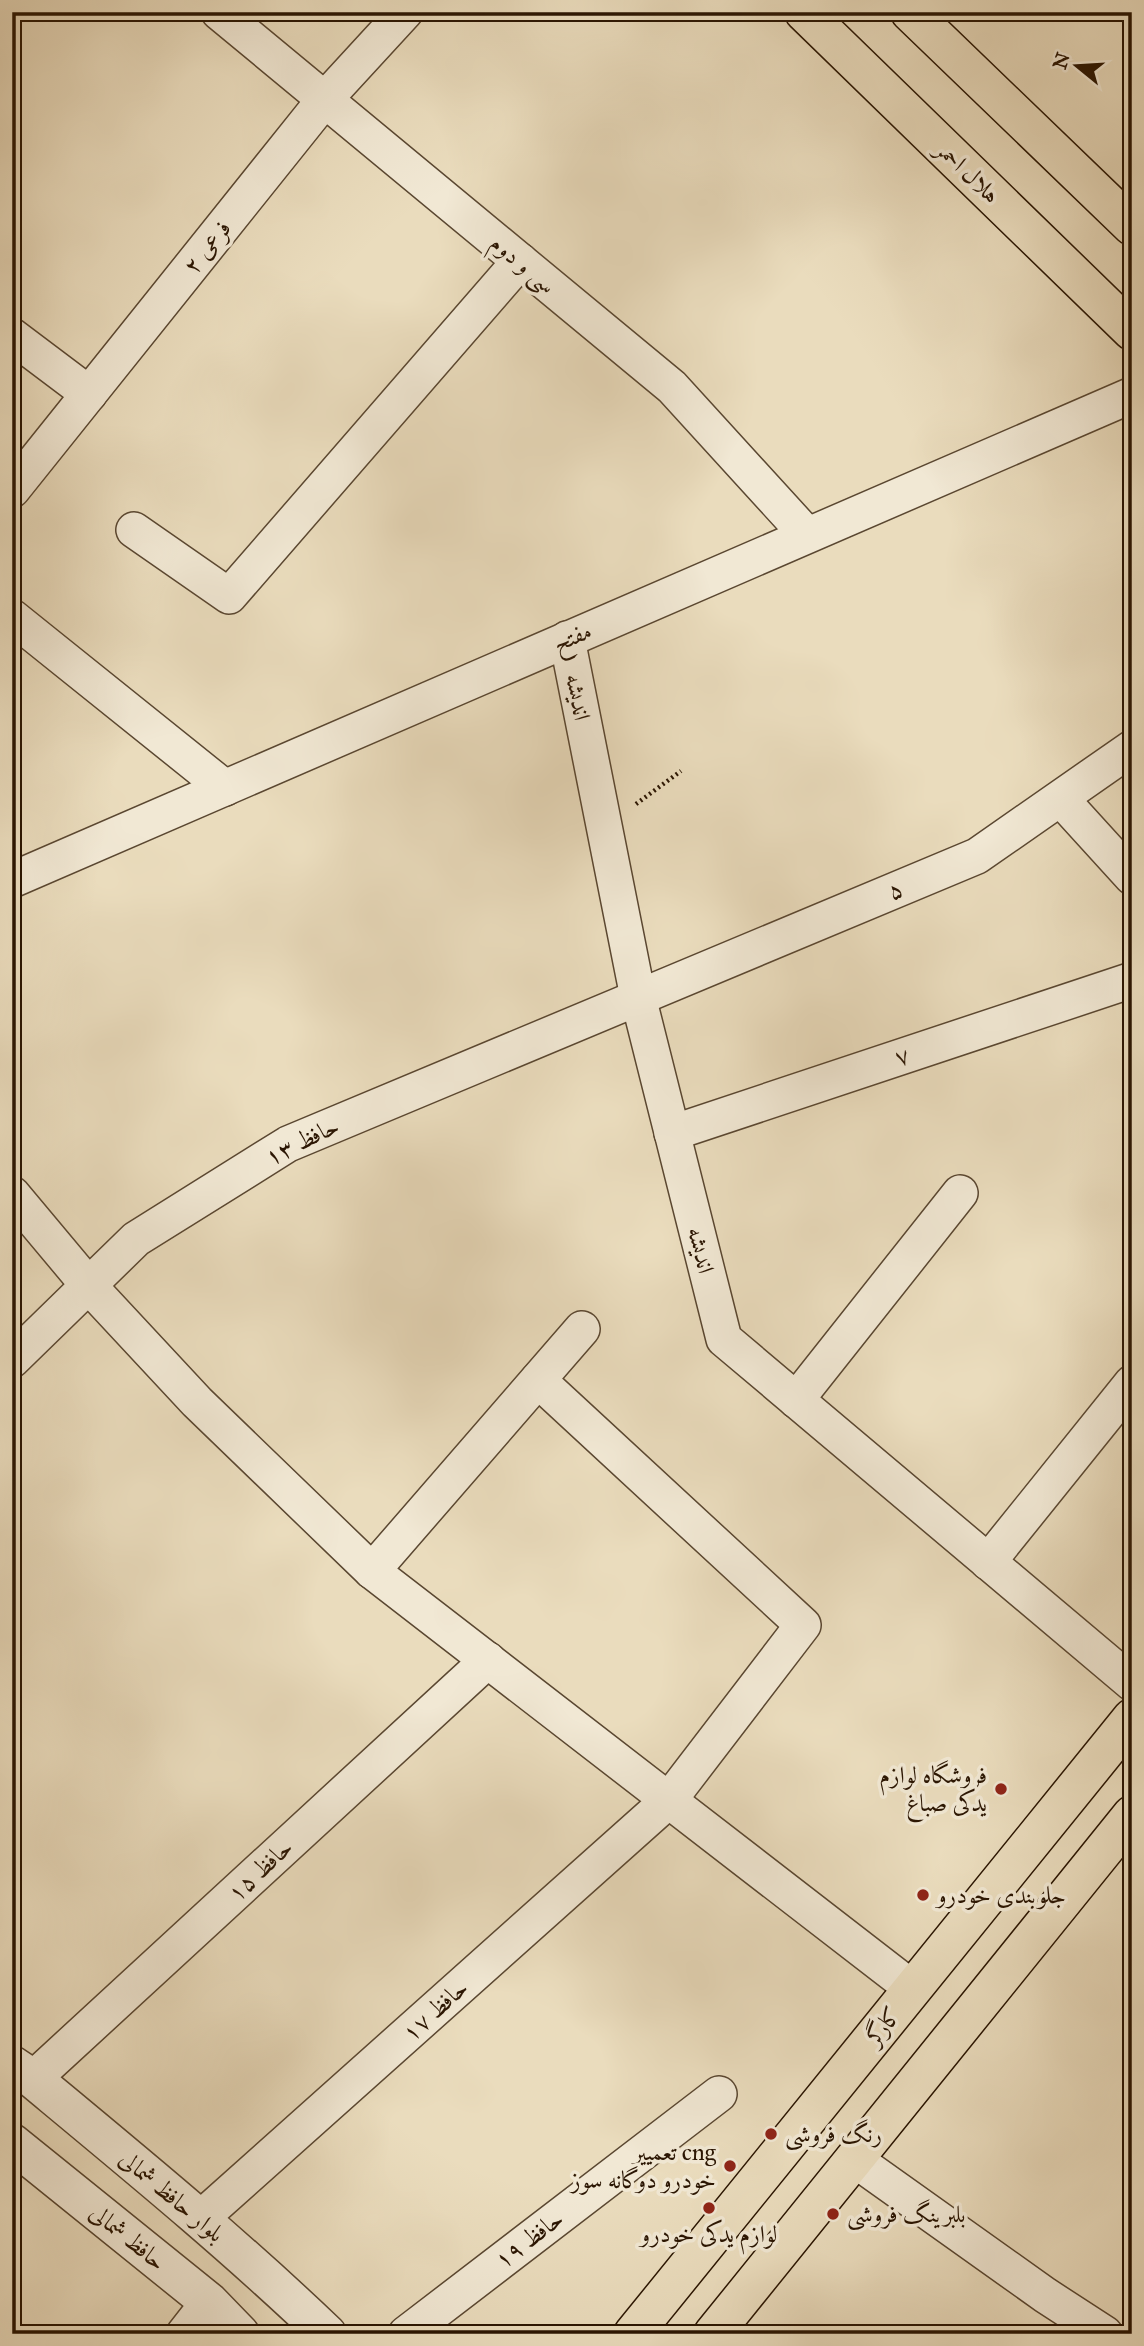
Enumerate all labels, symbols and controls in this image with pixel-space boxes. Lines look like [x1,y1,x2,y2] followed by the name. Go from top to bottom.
[1042,32,1112,102] north arrow
[1048,50,1075,72] text: N
[927,132,1006,210] street label: هلال احمر
[176,214,238,280] street label: فرعی ۲
[480,228,562,305] street label: سی و دوم
[548,615,598,664] street label: مفتح
[559,671,597,723] street label: اندیشه
[883,873,907,907] street label: ۵
[891,1040,913,1072] street label: ۷
[260,1110,344,1172] street label: حافظ ۱۳
[681,1224,721,1276] street label: اندیشه
[879,1760,987,1823] place label: فروشگاه لوازم یدکی صباغ
[993,1781,1009,1797] marker: فروشگاه لوازم یدکی صباغ
[221,1832,299,1908] street label: حافظ ۱۵
[934,1880,1066,1910] place label: جلوبندی خودرو
[915,1887,931,1903] marker: جلوبندی خودرو
[396,1973,474,2047] street label: حافظ ۱۷
[856,2000,908,2054] street label: کارگر
[785,2119,882,2151] place label: رنگ فروشی
[763,2126,779,2142] marker: رنگ فروشی
[569,2137,717,2195] place label: تعمییر cng خودرو دوگانه سوز
[114,2144,230,2248] street label: بلوار حافظ شمالی
[722,2158,738,2174] marker: تعمییر cng خودرو دوگانه سوز
[84,2198,172,2276] street label: حافظ شمالی
[847,2199,966,2231] place label: بلبرینگ فروشی
[701,2200,717,2216] marker: لوازم یدکی خودرو
[489,2203,569,2275] street label: حافظ ۱۹
[825,2206,841,2222] marker: بلبرینگ فروشی
[638,2219,777,2255] place label: لوازم یدکی خودرو

